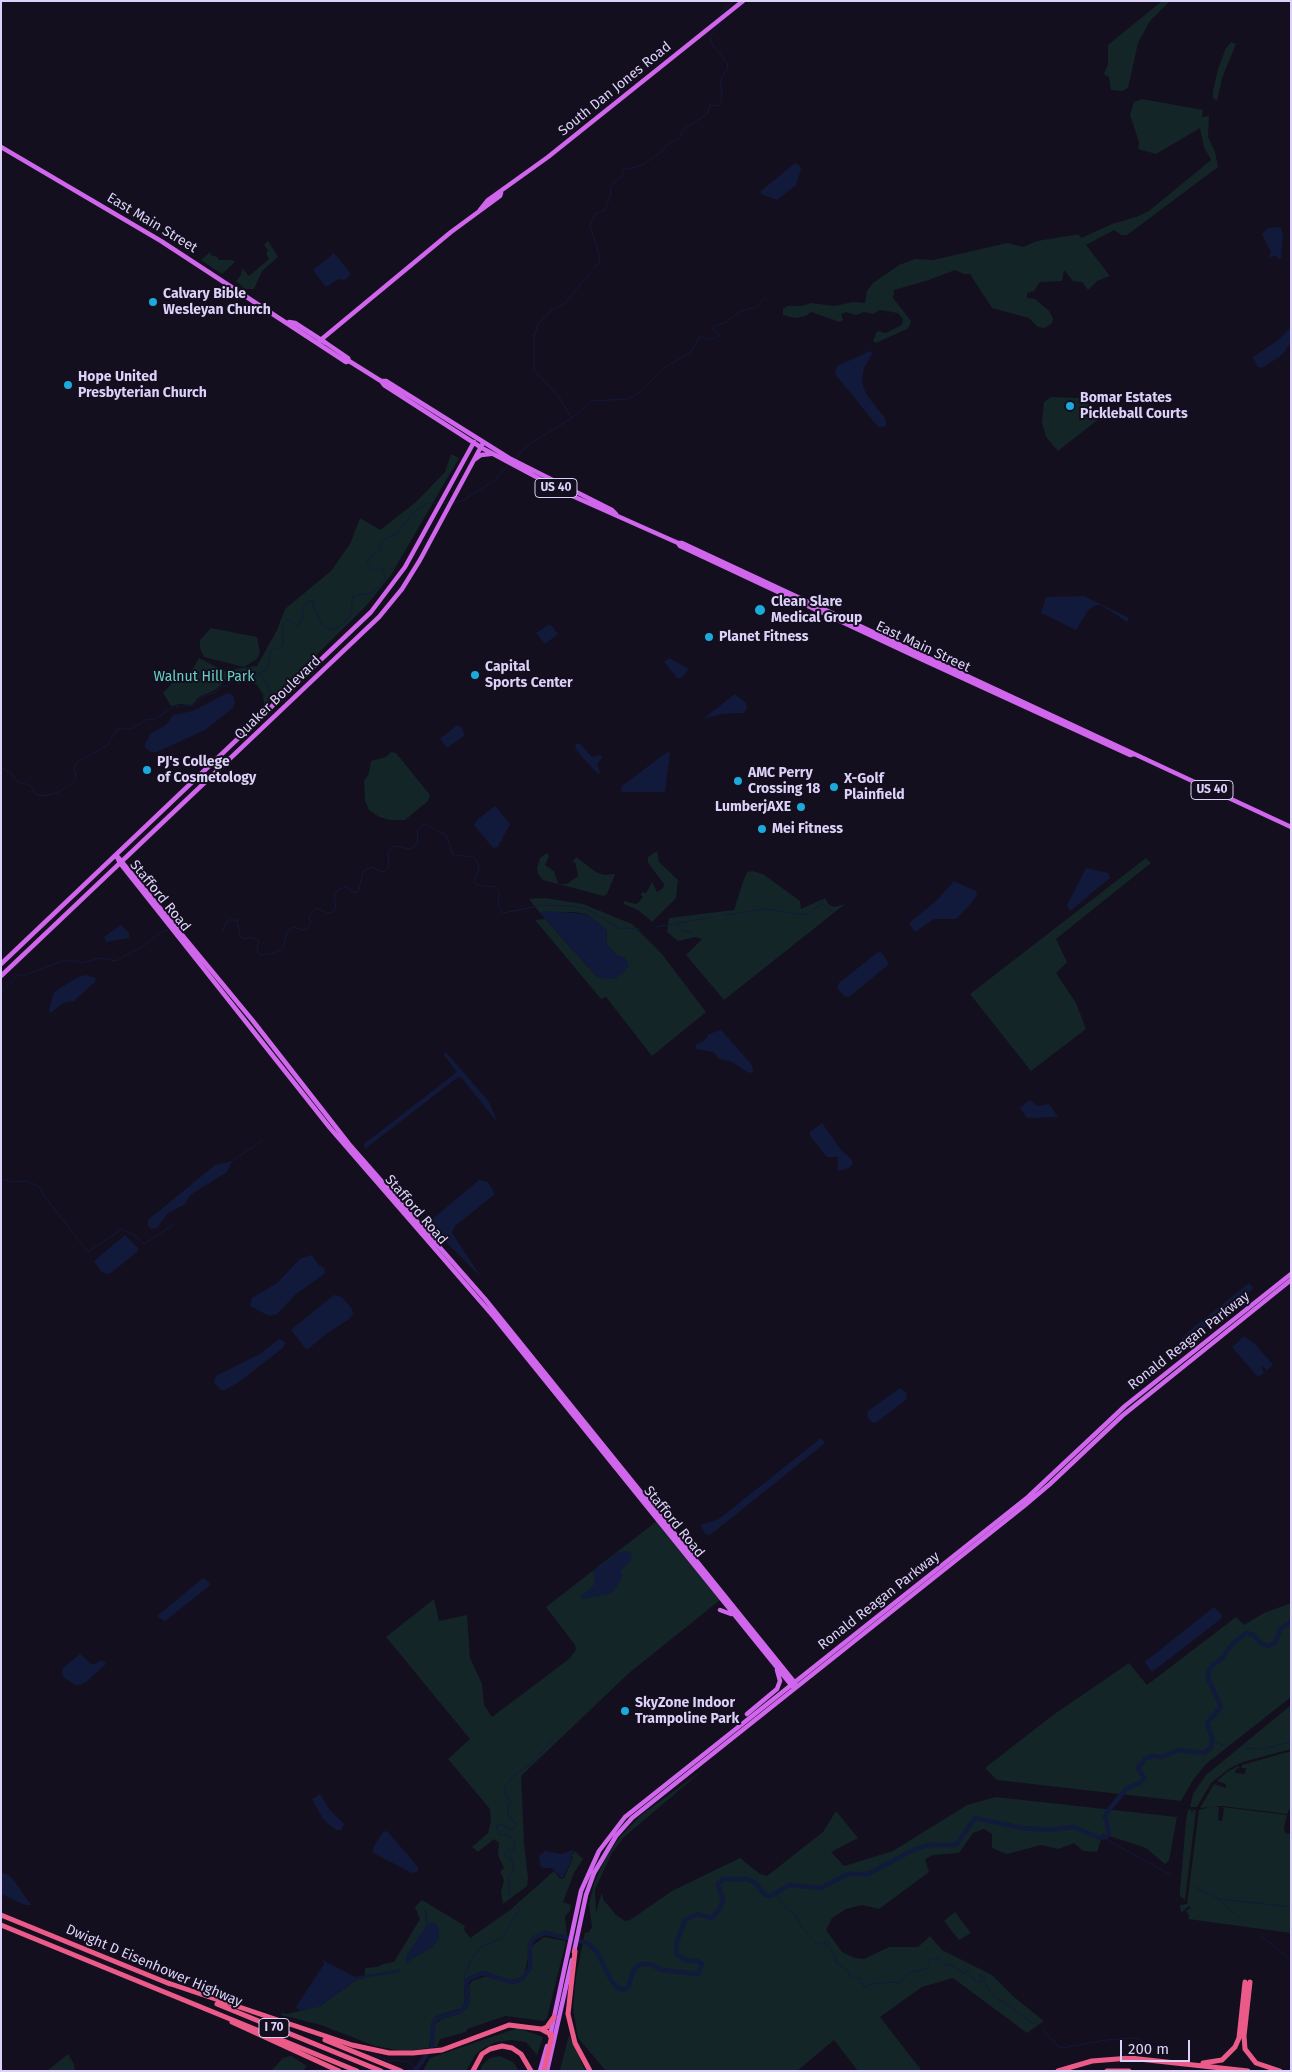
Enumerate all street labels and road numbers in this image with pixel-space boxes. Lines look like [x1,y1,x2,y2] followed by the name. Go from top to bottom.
[555,38,675,140] street label: South Dan Jones Road
[104,189,200,257] street label: East Main Street
[535,478,577,498] road number: US 40
[873,618,973,676] street label: East Main Street
[231,653,325,743] street label: Quaker Boulevard
[1191,780,1233,800] road number: US 40
[126,857,194,935] street label: Stafford Road
[381,1172,451,1248] street label: Stafford Road
[1125,1288,1253,1394] street label: Ronald Reagan Parkway
[640,1483,708,1561] street label: Stafford Road
[815,1548,943,1654] street label: Ronald Reagan Parkway
[63,1921,245,2011] street label: Dwight D Eisenhower Highway
[259,2019,289,2038] road number: I 70

